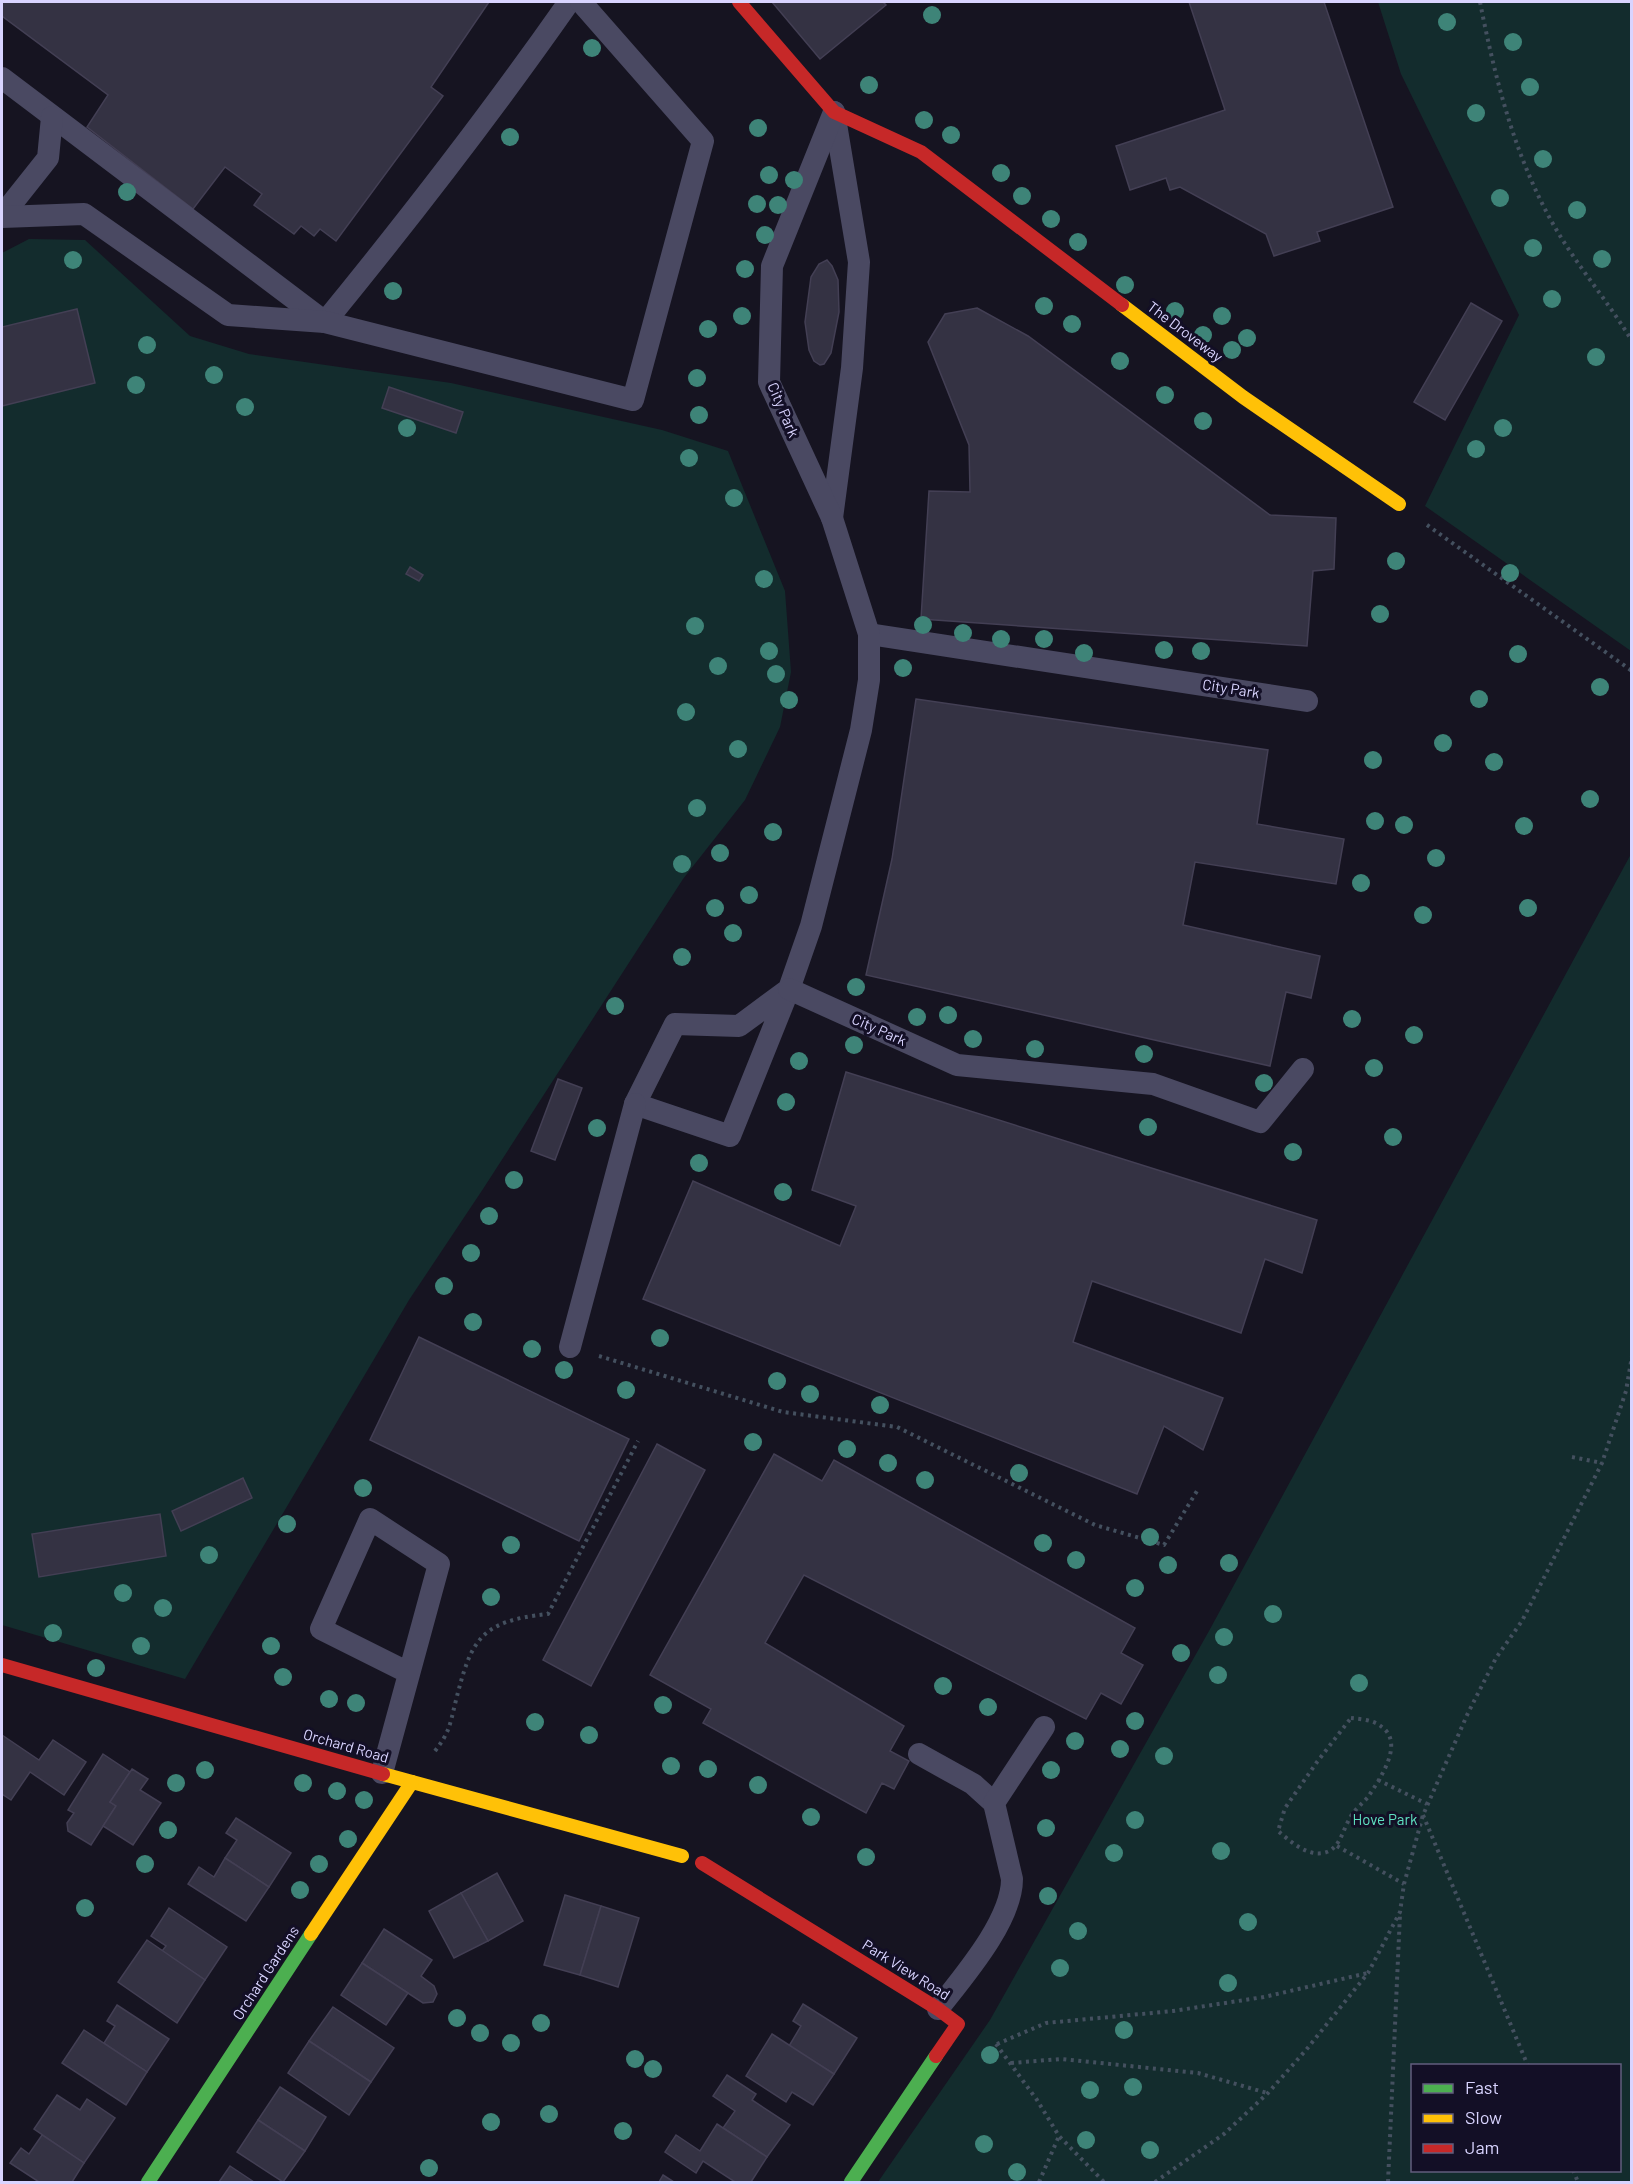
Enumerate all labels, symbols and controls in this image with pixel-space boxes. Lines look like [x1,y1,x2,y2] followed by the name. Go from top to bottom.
[1144,297,1227,365] street label: The Droveway
[764,379,804,440] street label: City Park
[1201,675,1262,701] street label: City Park
[849,1009,910,1049] street label: City Park
[301,1724,391,1766] street label: Orchard Road
[1352,1810,1418,1828] park label: Hove Park
[228,1922,302,2023] street label: Orchard Gardens
[859,1935,954,2003] street label: Park View Road
[1411,2064,1621,2172] legend
[1465,2076,1499,2098] text: Fast
[1465,2106,1502,2128] text: Slow
[1465,2136,1499,2158] text: Jam

